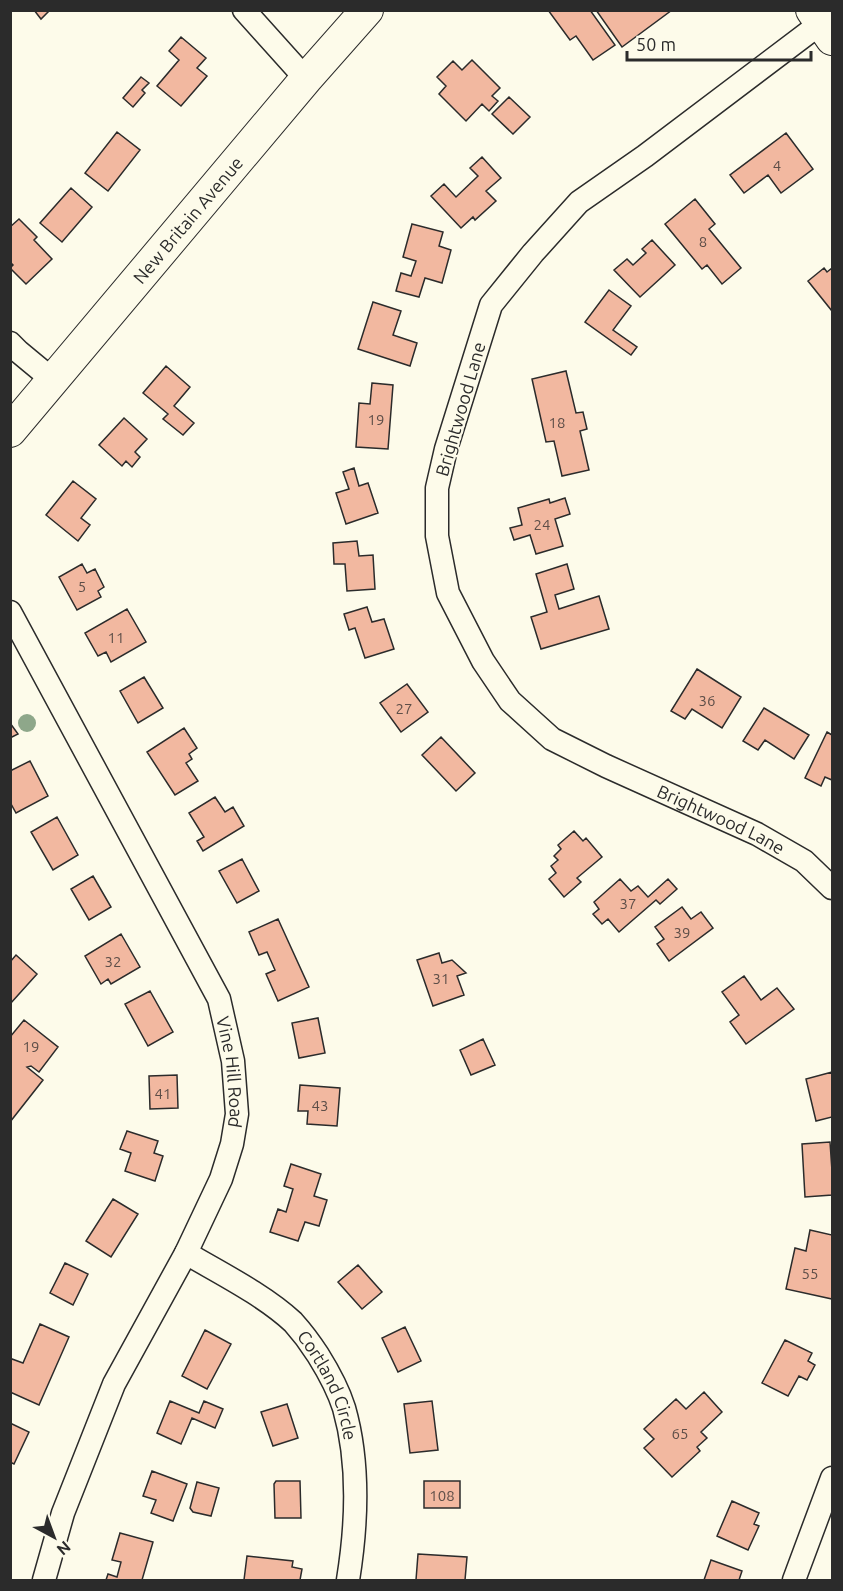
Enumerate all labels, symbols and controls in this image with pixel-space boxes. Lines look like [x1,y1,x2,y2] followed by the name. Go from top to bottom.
[627,24,812,62] scale bar
[636,34,676,54] text: 50 m
[129,152,247,287] street label: New Britain Avenue
[773,157,781,174] house number: 4
[699,233,707,250] house number: 8
[431,340,489,478] street label: Brightwood Lane
[368,411,384,428] house number: 19
[549,414,565,431] house number: 18
[534,516,550,533] house number: 24
[78,578,86,595] house number: 5
[108,629,124,646] house number: 11
[699,692,715,709] house number: 36
[396,700,412,717] house number: 27
[654,780,788,858] street label: Brightwood Lane
[620,895,636,912] house number: 37
[674,924,690,941] house number: 39
[105,953,121,970] house number: 32
[433,970,449,987] house number: 31
[213,1014,247,1129] street label: Vine Hill Road
[23,1038,39,1055] house number: 19
[155,1085,171,1102] house number: 41
[312,1097,328,1114] house number: 43
[802,1265,818,1282] house number: 55
[294,1326,361,1442] street label: Cortland Circle
[672,1425,688,1442] house number: 65
[429,1487,455,1504] house number: 108
[24,1507,84,1567] north arrow
[53,1538,74,1559] text: N

